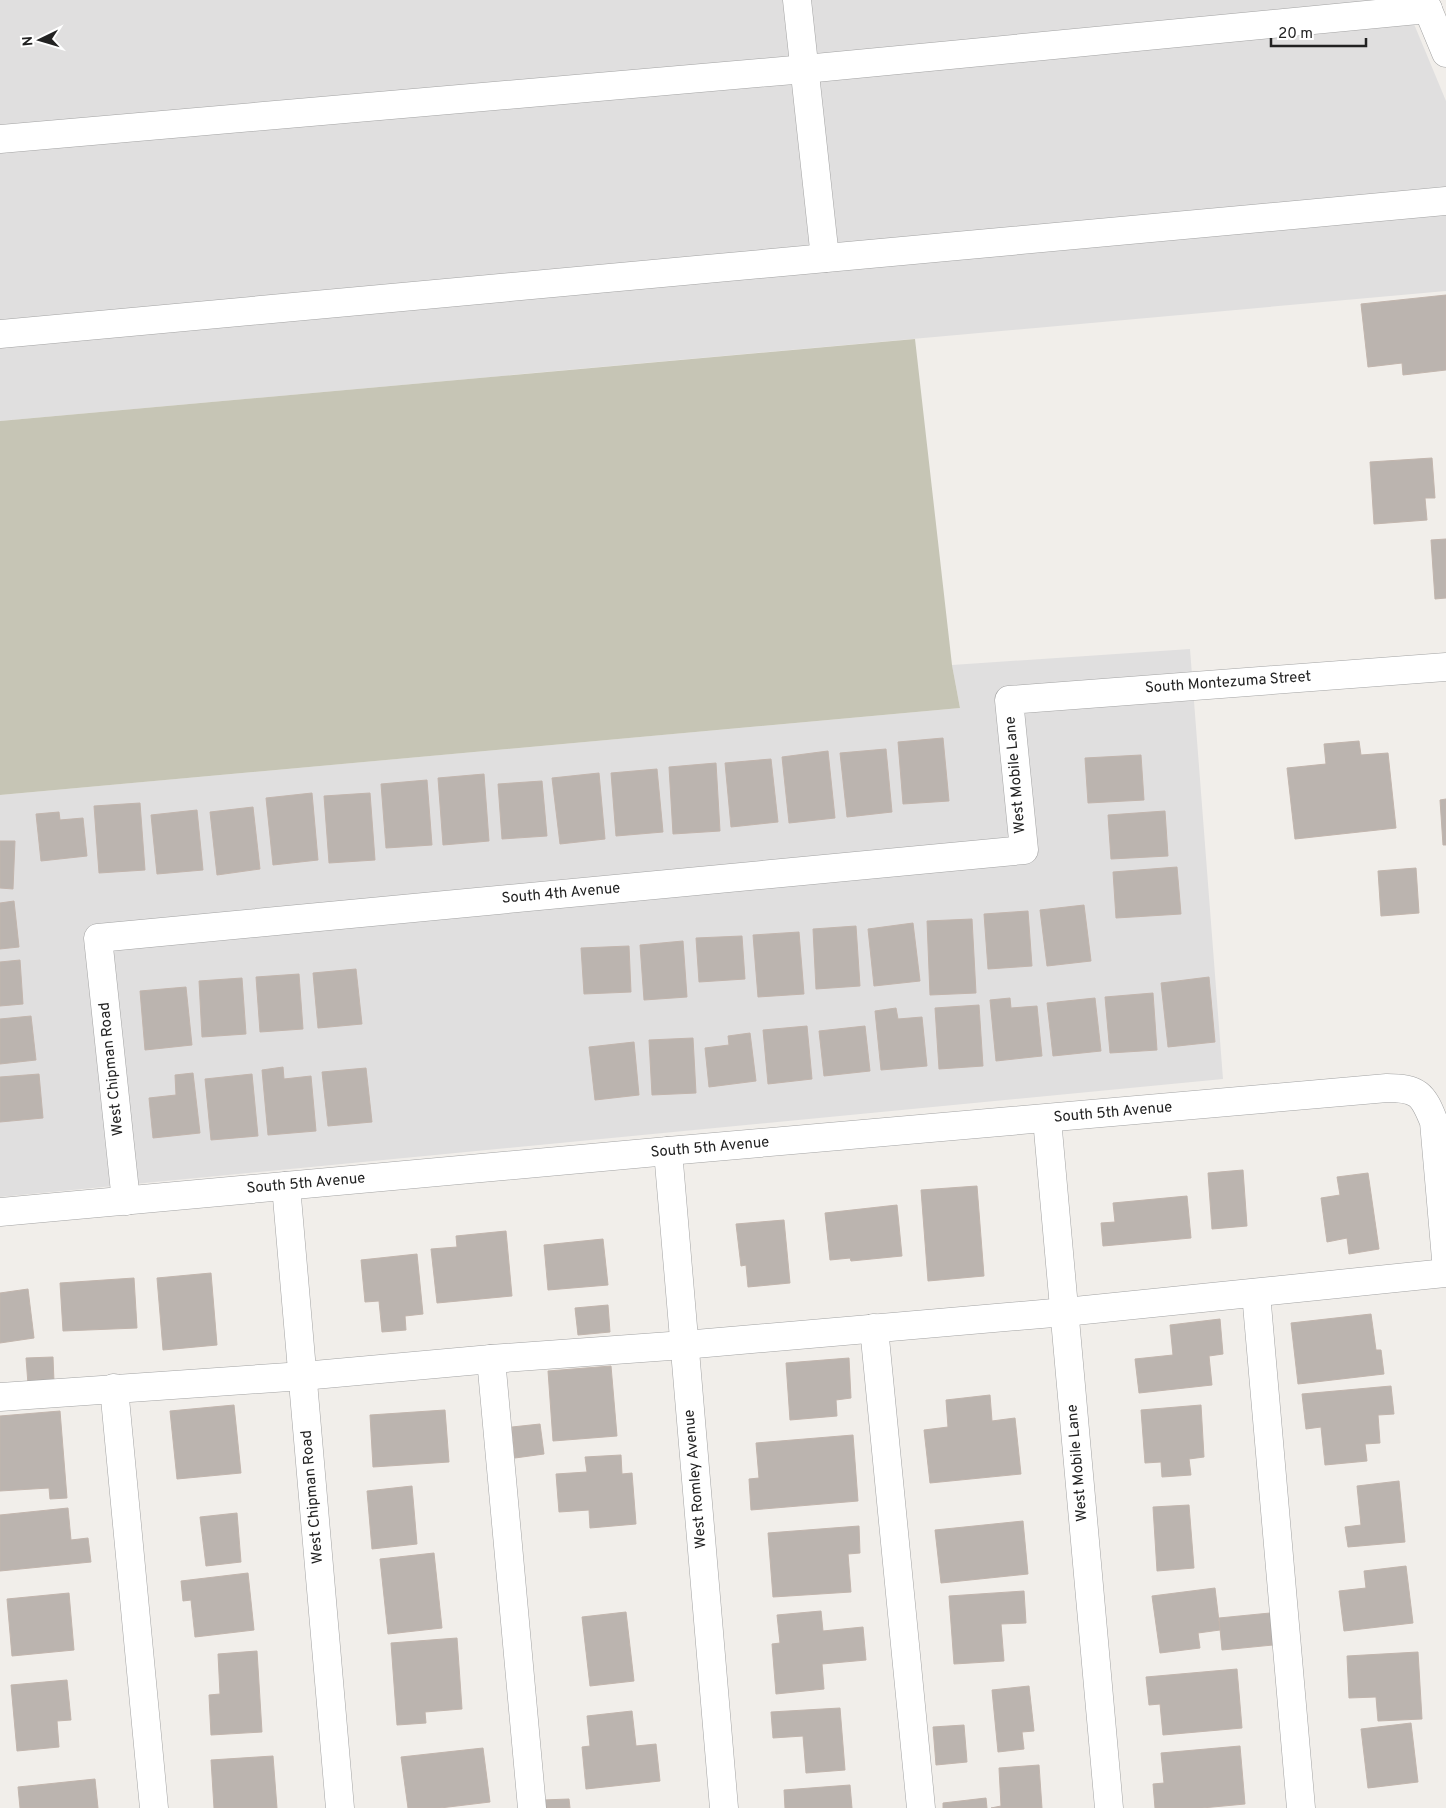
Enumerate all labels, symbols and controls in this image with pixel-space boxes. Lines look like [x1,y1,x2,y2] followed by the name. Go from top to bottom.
[15,15,65,65] north arrow
[1271,15,1366,47] scale bar
[1278,25,1313,44] text: 20 m
[20,35,37,47] text: N
[1144,668,1312,698] street label: South Montezuma Street
[1001,716,1031,834] street label: West Mobile Lane
[501,879,621,909] street label: South 4th Avenue
[96,1001,128,1137] street label: West Chipman Road
[1053,1098,1173,1128] street label: South 5th Avenue
[650,1133,770,1163] street label: South 5th Avenue
[246,1169,366,1199] street label: South 5th Avenue
[1063,1404,1093,1522] street label: West Mobile Lane
[680,1409,712,1549] street label: West Romley Avenue
[298,1429,328,1565] street label: West Chipman Road

